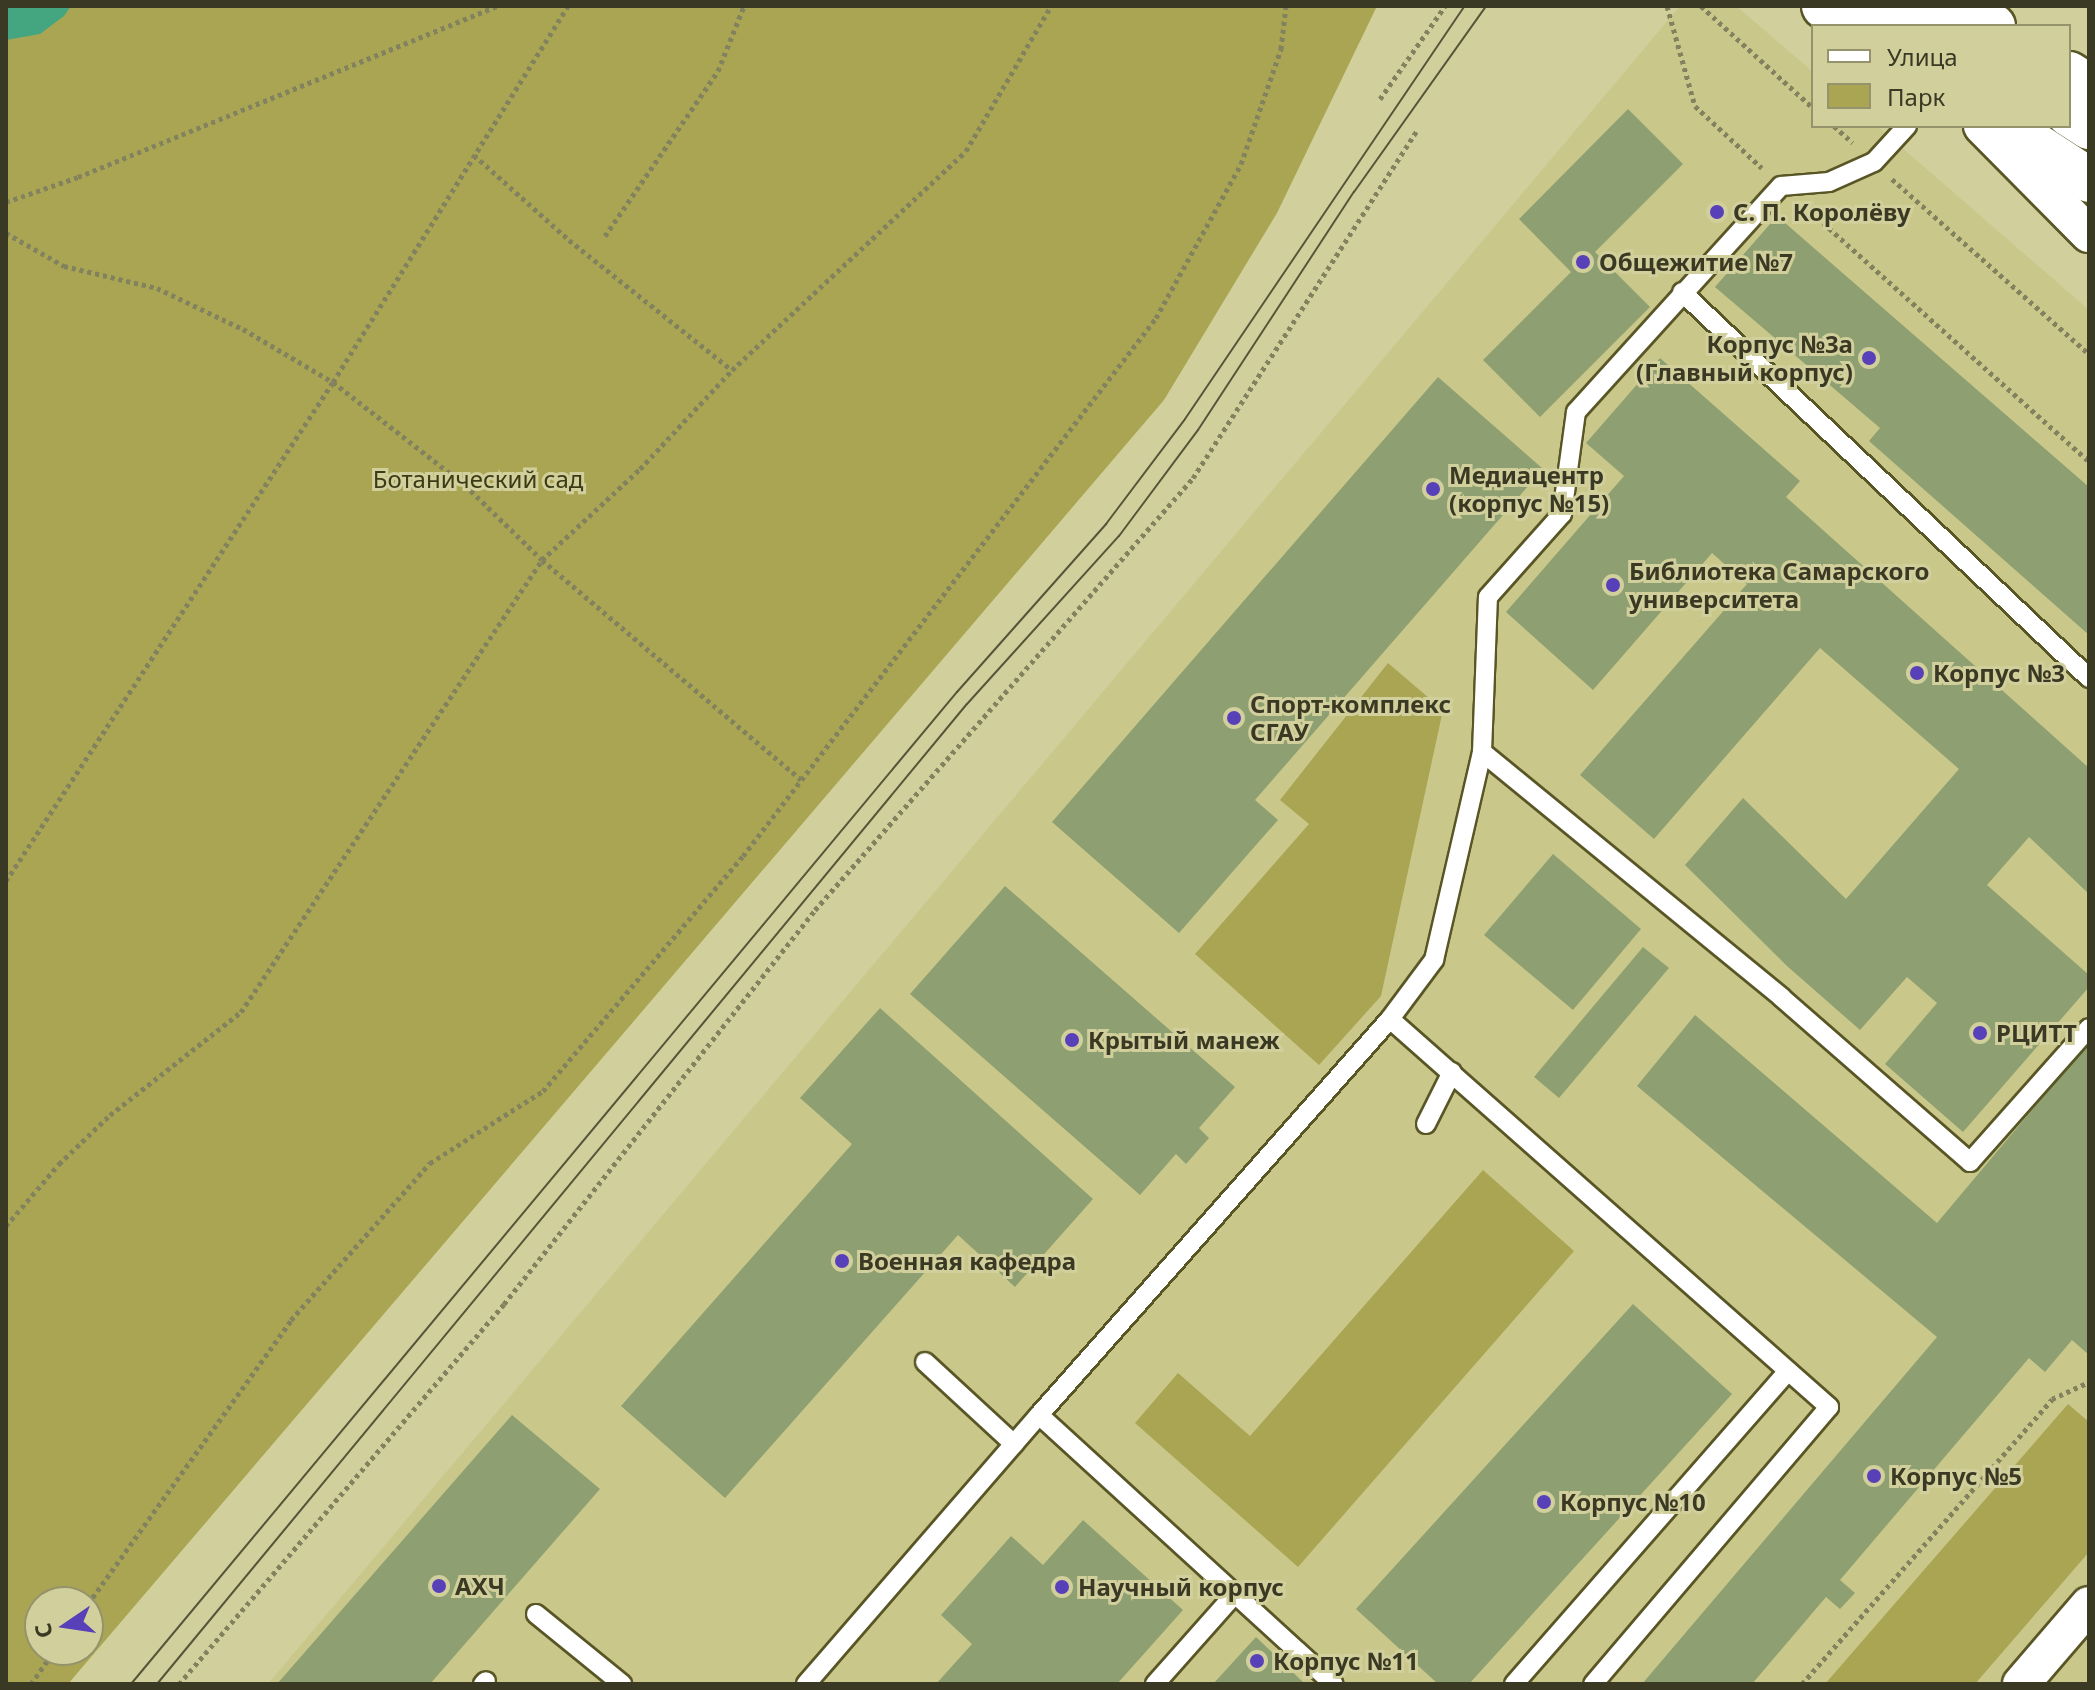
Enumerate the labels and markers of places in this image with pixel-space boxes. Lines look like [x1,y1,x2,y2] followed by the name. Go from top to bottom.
[1733,198,1911,226] place label: С. П. Королёву
[1708,203,1726,221] marker: С. П. Королёву
[1599,248,1793,276] place label: Общежитие №7
[1574,253,1592,271] marker: Общежитие №7
[1636,330,1853,386] place label: Корпус №3a (Главный корпус)
[1860,349,1878,367] marker: Корпус №3a (Главный корпус)
[1449,461,1609,517] place label: Медиацентр (корпус №15)
[1424,480,1442,498] marker: Медиацентр (корпус №15)
[1629,557,1930,613] place label: Библиотека Самарского университета
[1604,576,1622,594] marker: Библиотека Самарского университета
[1933,659,2065,687] place label: Корпус №3
[1908,664,1926,682] marker: Корпус №3
[1250,690,1451,746] place label: Спорт-комплекс СГАУ
[1225,709,1243,727] marker: Спорт-комплекс СГАУ
[1996,1019,2077,1047] place label: РЦИТТ
[1971,1024,1989,1042] marker: РЦИТТ
[1088,1026,1280,1054] place label: Крытый манеж
[1063,1031,1081,1049] marker: Крытый манеж
[858,1247,1076,1275] place label: Военная кафедра
[833,1252,851,1270] marker: Военная кафедра
[1890,1462,2022,1490] place label: Корпус №5
[1865,1467,1883,1485] marker: Корпус №5
[1560,1488,1706,1516] place label: Корпус №10
[1535,1493,1553,1511] marker: Корпус №10
[455,1572,505,1600] place label: АХЧ
[1078,1573,1284,1601] place label: Научный корпус
[430,1577,448,1595] marker: АХЧ
[1053,1578,1071,1596] marker: Научный корпус
[1273,1647,1419,1675] place label: Корпус №11
[1248,1652,1266,1670] marker: Корпус №11

